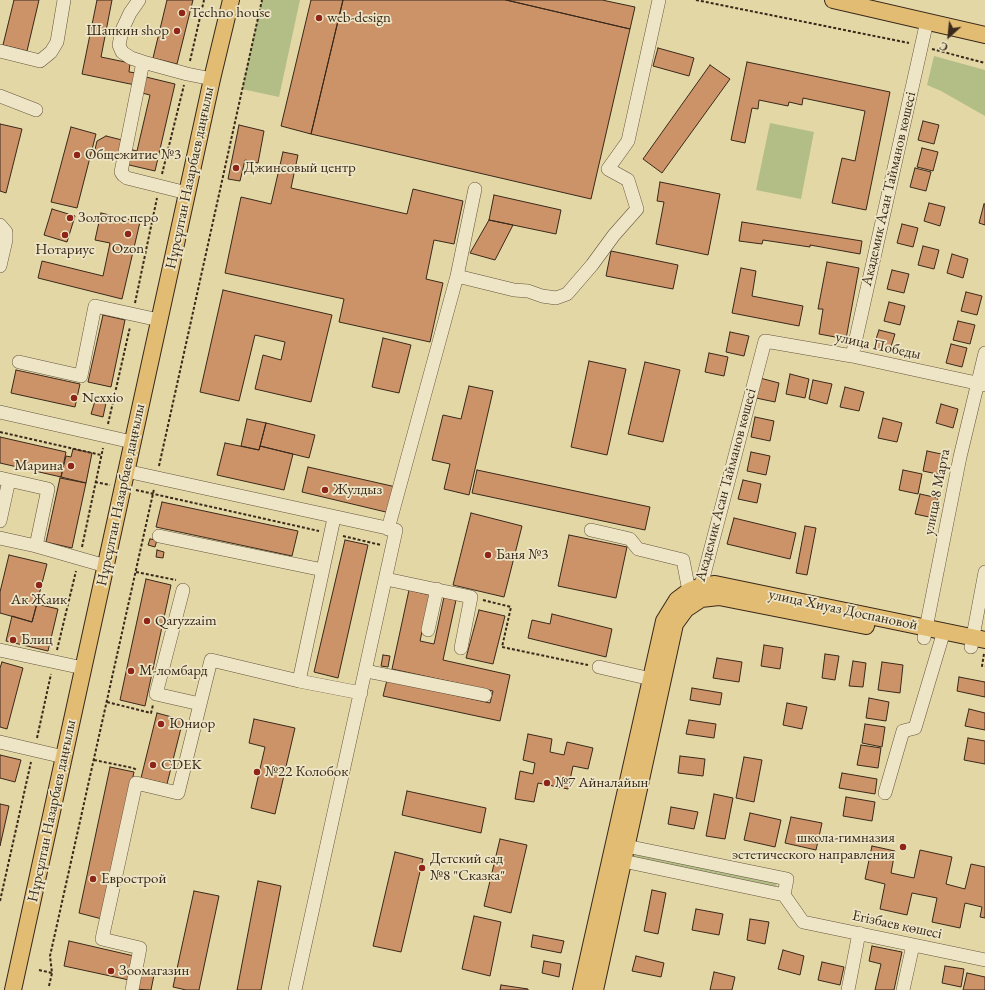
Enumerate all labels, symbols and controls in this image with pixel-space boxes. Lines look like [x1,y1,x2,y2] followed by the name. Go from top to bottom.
[190,4,270,22] place label: Techno house
[177,8,187,18] marker: Techno house
[327,9,391,27] place label: web-design
[314,13,324,23] marker: web-design
[929,16,969,56] north arrow
[86,22,169,40] place label: Шапкин shop
[172,26,182,36] marker: Шапкин shop
[937,39,950,55] text: С
[162,85,218,271] street label: Нұрсұлтан Назарбаев даңғылы
[858,90,920,288] street label: Академик Асан Тайманов көшесі
[85,146,181,164] place label: Общежитие №3
[72,150,82,160] marker: Общежитие №3
[244,159,356,177] place label: Джинсовый центр
[231,163,241,173] marker: Джинсовый центр
[78,209,158,227] place label: Золотое перо
[65,213,75,223] marker: Золотое перо
[123,229,133,239] marker: Ozon
[60,230,70,240] marker: Нотариус
[112,240,144,258] place label: Ozon
[35,241,95,259] place label: Нотариус
[834,328,922,364] street label: улица Победы
[692,387,760,583] street label: Академик Асан Тайманов көшесі
[82,389,124,407] place label: Nexxio
[69,393,79,403] marker: Nexxio
[93,402,149,588] street label: Нұрсұлтан Назарбаев даңғылы
[920,447,954,537] street label: улица 8 Марта
[14,457,63,475] place label: Марина
[66,461,76,471] marker: Марина
[333,481,382,499] place label: Жулдыз
[320,485,330,495] marker: Жулдыз
[496,546,549,564] place label: Баня №3
[483,550,493,560] marker: Баня №3
[34,580,44,590] marker: Ак Жаик
[767,585,919,635] street label: улица Хиуаз Доспановой
[11,591,67,609] place label: Ак Жаик
[155,612,217,630] place label: Qaryzzaim
[142,616,152,626] marker: Qaryzzaim
[21,631,53,649] place label: Блиц
[8,635,18,645] marker: Блиц
[139,662,208,680] place label: М-ломбард
[126,666,136,676] marker: М-ломбард
[169,715,215,733] place label: Юниор
[24,718,80,904] street label: Нұрсұлтан Назарбаев даңғылы
[156,719,166,729] marker: Юниор
[161,756,202,774] place label: CDEK
[148,760,158,770] marker: CDEK
[265,763,348,781] place label: №22 Колобок
[252,767,262,777] marker: №22 Колобок
[555,774,648,792] place label: №7 Айналайын
[542,778,552,788] marker: №7 Айналайын
[732,829,895,864] place label: школа-гимназия эстетического направления
[898,842,908,852] marker: школа-гимназия эстетического направления
[430,850,505,885] place label: Детский сад №8 "Сказка"
[417,863,427,873] marker: Детский сад №8 "Сказка"
[101,870,166,888] place label: Еврострой
[88,874,98,884] marker: Еврострой
[850,907,944,943] street label: Егізбаев көшесі
[119,962,189,980] place label: Зоомагазин
[106,966,116,976] marker: Зоомагазин

